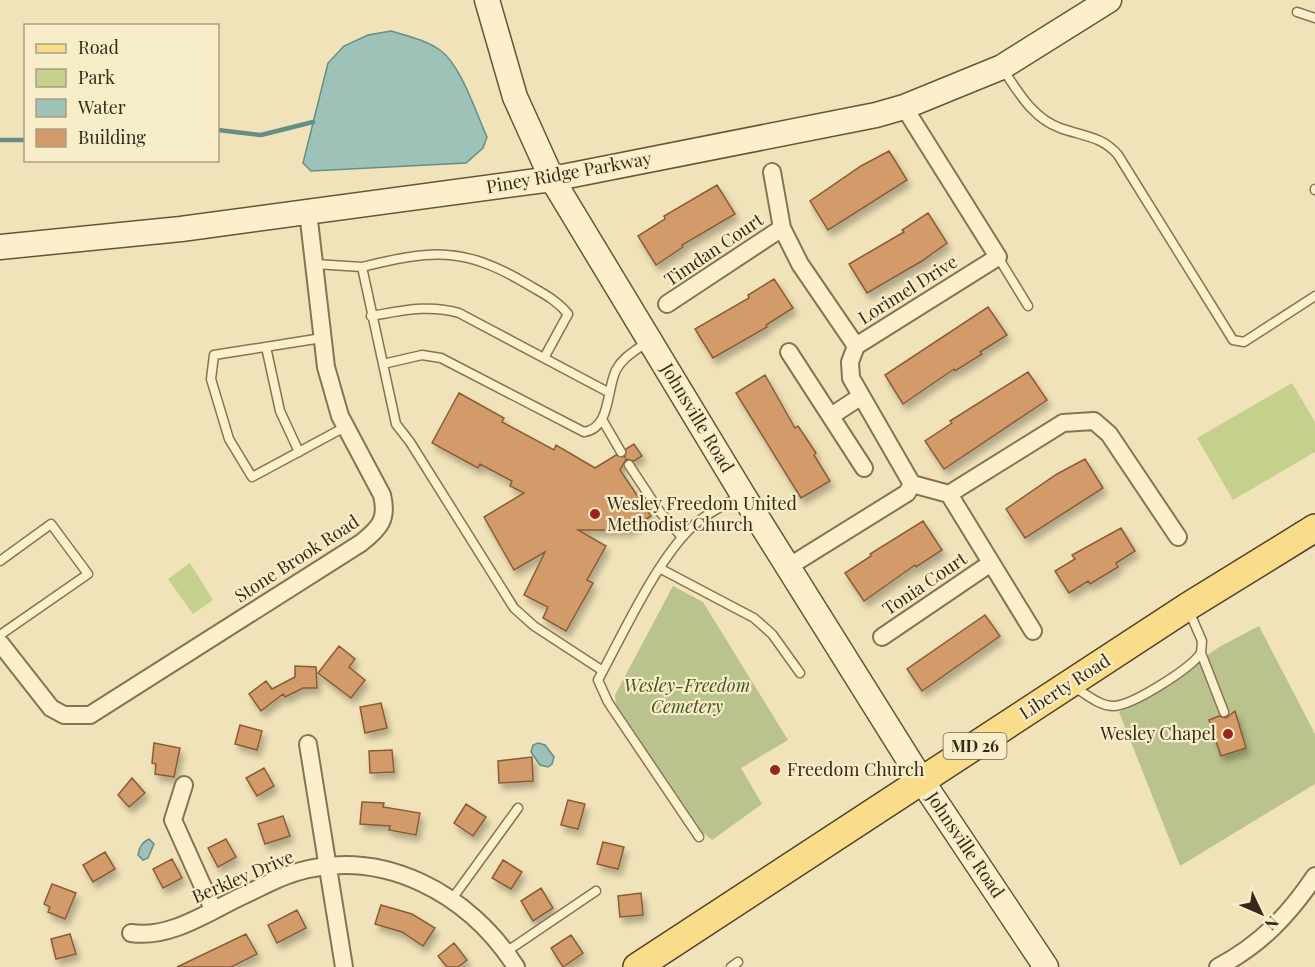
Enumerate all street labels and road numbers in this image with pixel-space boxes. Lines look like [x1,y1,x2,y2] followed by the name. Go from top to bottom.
[484,146,653,198] street label: Piney Ridge Parkway
[659,207,768,291] street label: Timdan Court
[853,249,962,329] street label: Lorimel Drive
[655,358,740,477] street label: Johnsville Road
[230,509,364,607] street label: Stone Brook Road
[878,546,972,620] street label: Tonia Court
[1015,648,1115,724] street label: Liberty Road
[944,733,1006,759] road number: MD 26
[921,786,1011,903] street label: Johnsville Road
[188,844,297,908] street label: Berkley Drive

